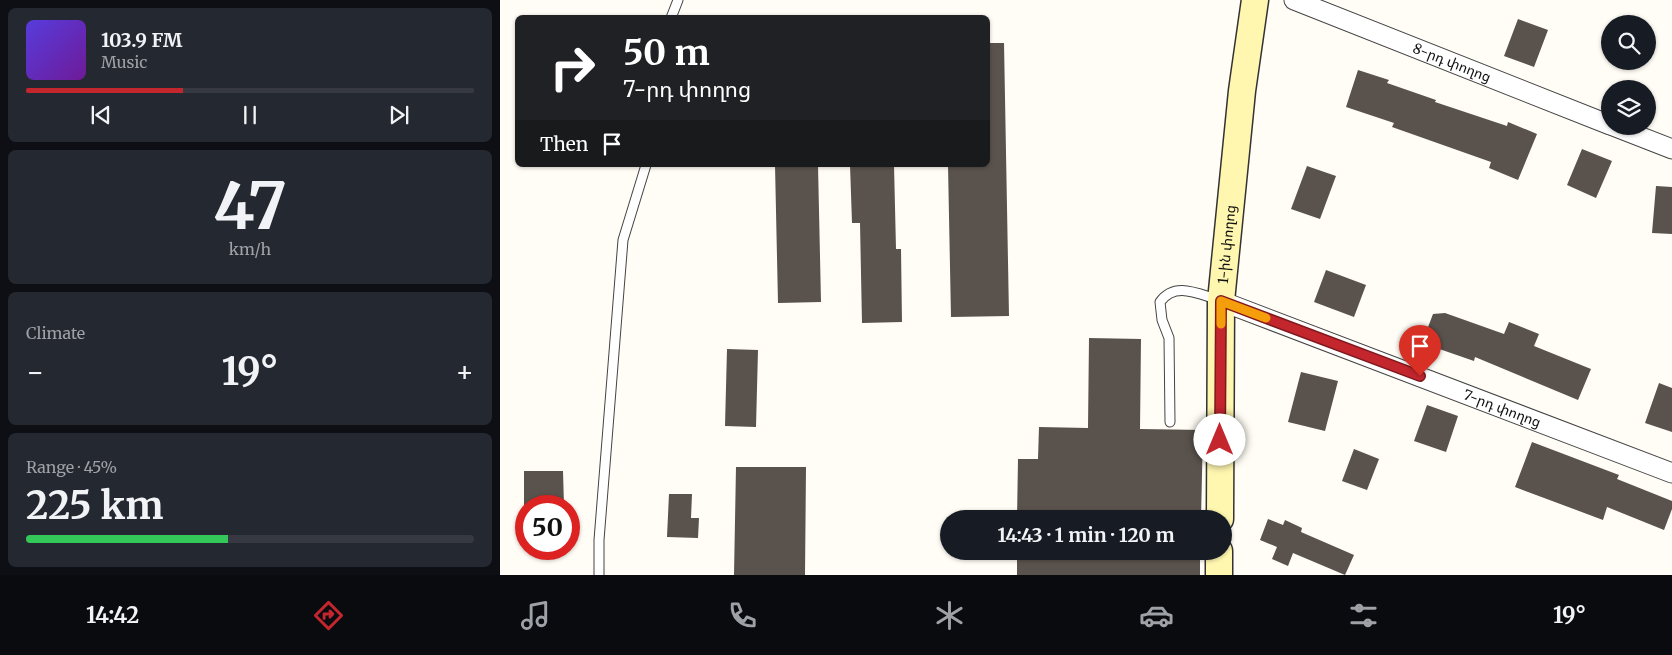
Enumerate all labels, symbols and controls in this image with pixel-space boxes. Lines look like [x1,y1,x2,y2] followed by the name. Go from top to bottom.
[1601,15,1656,135] map controls
[1601,15,1656,70] button: search
[101,28,182,52] text: 103.9 FM
[623,31,710,75] text: 50 m
[540,35,605,100] icon: right
[1410,39,1494,86] street label: 8-րդ փողոց
[101,52,147,72] text: Music
[623,75,751,103] text: 7-րդ փողոց
[1601,80,1656,135] button: layers
[87,101,115,129] icon: previous
[236,101,264,129] icon: pause
[385,101,413,129] icon: next
[598,130,626,158] icon: arrive
[540,132,588,156] text: Then
[213,165,287,247] text: 47
[1214,204,1240,285] street label: 1-ին փողոց
[229,239,271,259] text: km/h
[26,323,85,343] text: Climate
[1399,325,1441,376] pin
[1406,332,1434,360] icon: arrive
[222,348,279,395] text: 19°
[26,354,45,390] text: −
[455,354,474,390] text: +
[1461,385,1544,431] street label: 7-րդ փողոց
[1193,413,1245,465] position arrow
[26,457,117,477] text: Range · 45%
[26,482,163,529] text: 225 km
[515,495,580,560] speed limit sign: 50
[997,523,1175,547] text: 14:43 · 1 min · 120 m
[311,598,346,633] icon: directions
[518,598,553,633] icon: music
[725,598,760,633] icon: phone
[932,598,967,633] icon: climate
[1139,598,1174,633] icon: car
[1346,598,1381,633] icon: filters
[86,601,139,629] text: 14:42
[1553,601,1586,629] text: 19°

